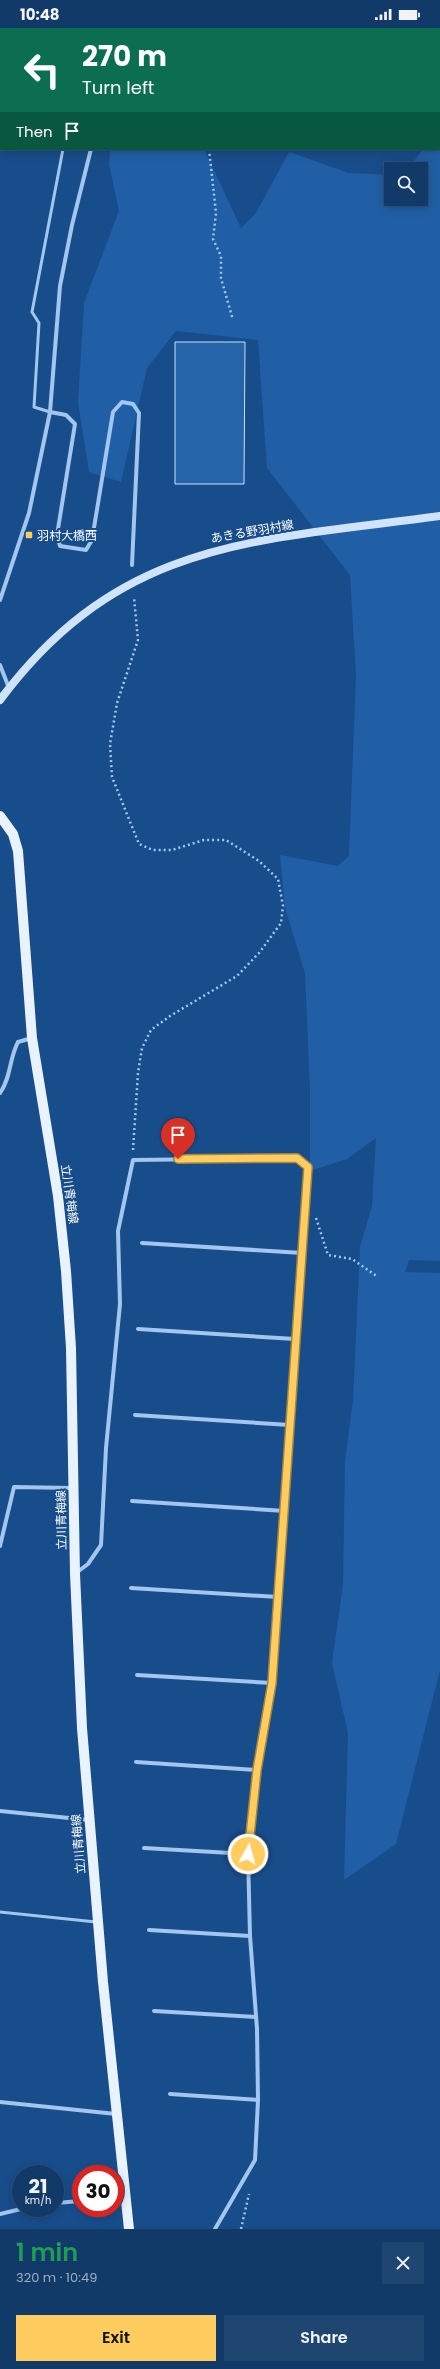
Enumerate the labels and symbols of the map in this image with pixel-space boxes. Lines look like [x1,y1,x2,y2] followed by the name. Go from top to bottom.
[209,515,295,547] street label: あきる野羽村線
[37,527,97,544] place label: 羽村大橋西
[24,530,34,540] marker: 羽村大橋西
[161,1118,195,1159] pin
[57,1163,83,1225] street label: 立川青梅線
[52,1490,70,1550] street label: 立川青梅線
[67,1813,89,1875] street label: 立川青梅線
[227,1833,269,1875] position arrow
[72,2165,124,2217] speed limit sign: 30

